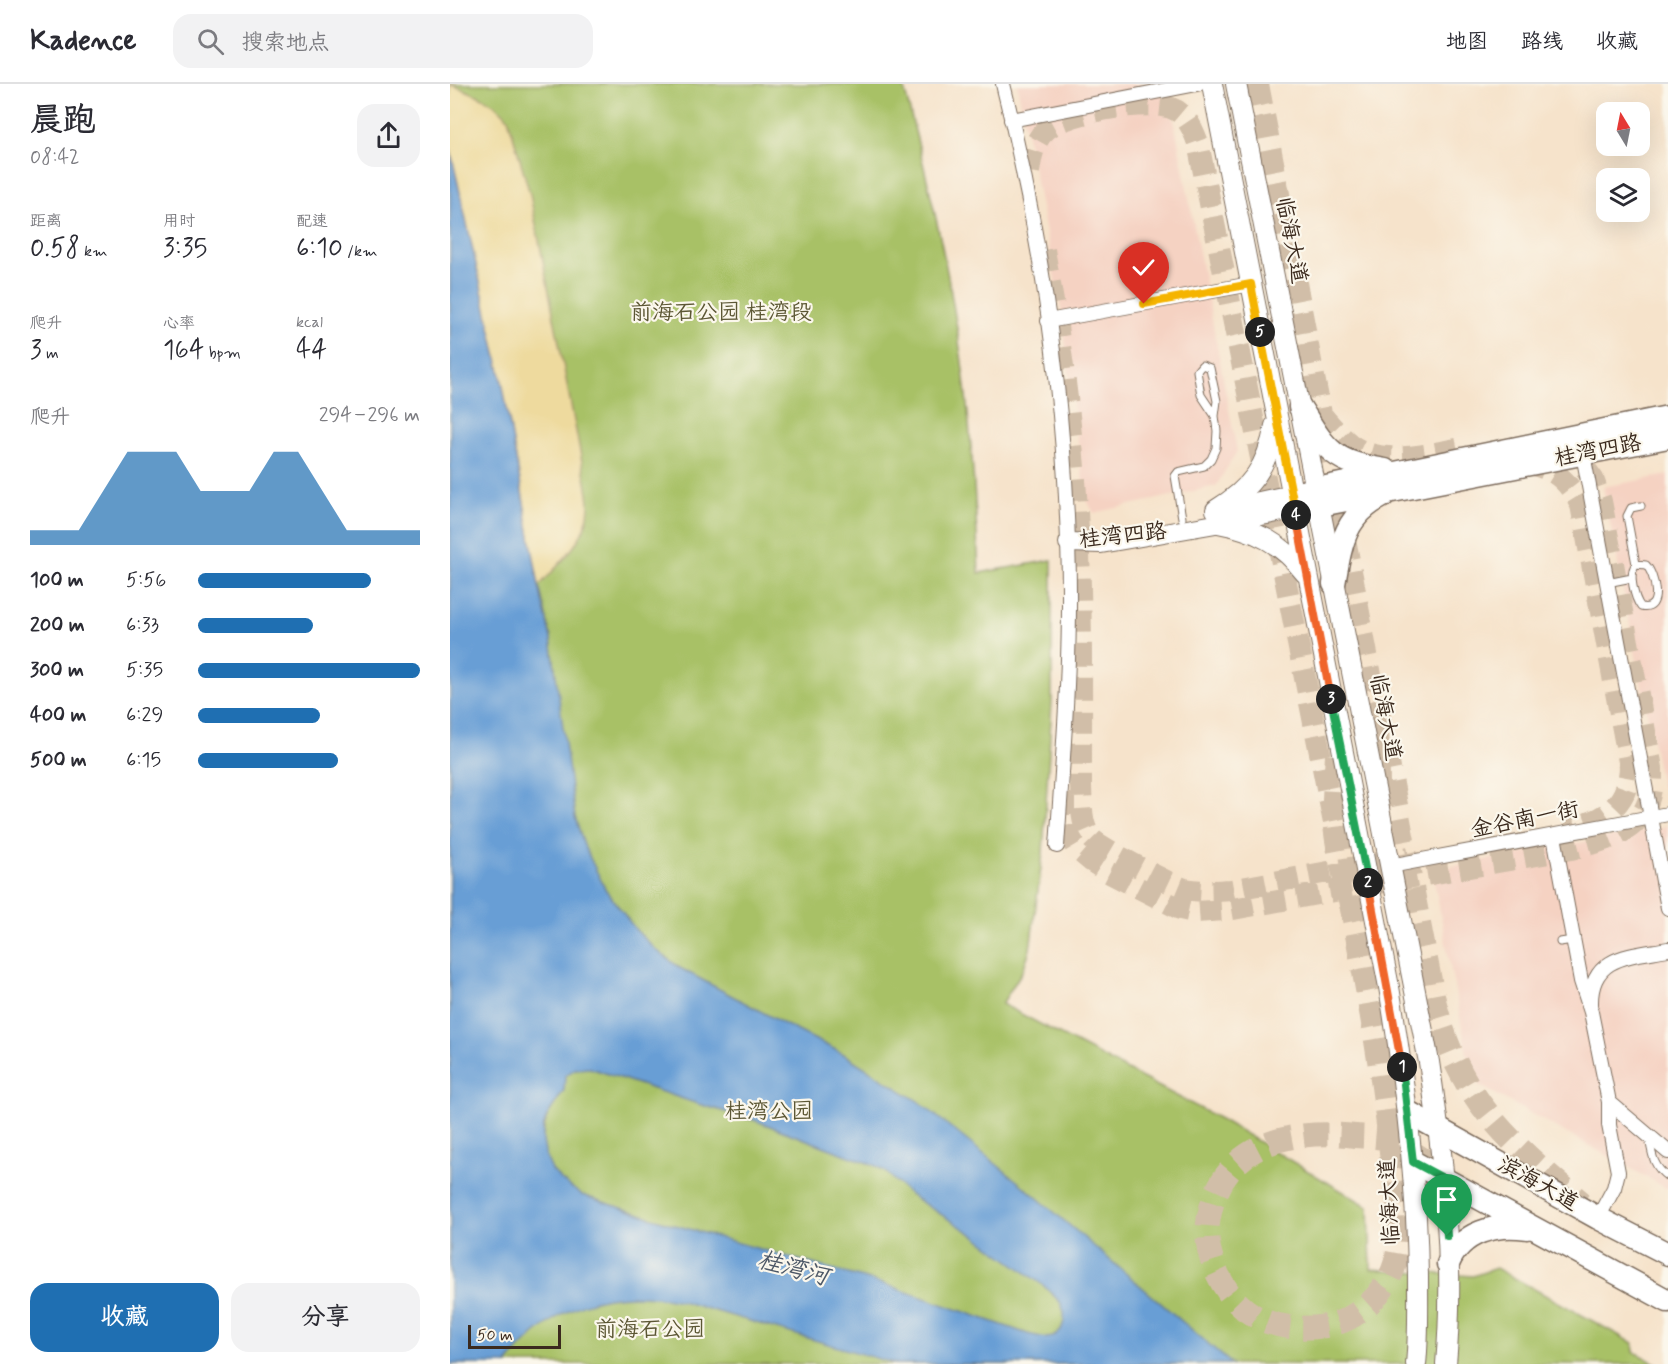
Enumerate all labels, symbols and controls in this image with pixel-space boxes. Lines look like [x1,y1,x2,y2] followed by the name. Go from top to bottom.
[173,14,593,68] search box
[30,23,137,60] text: Kadence
[194,25,227,58] icon: search
[1446,28,1488,56] text: 地图
[1521,28,1563,56] text: 路线
[1596,28,1638,56] text: 收藏
[242,29,330,57] text: 搜索地点
[30,99,96,143] text: 晨跑
[1596,102,1650,156] north arrow
[1596,102,1650,222] map controls
[357,104,420,167] button: share
[30,144,80,171] text: 08:42
[1596,168,1650,222] button: layers
[1269,194,1313,286] street label: 临海大道
[30,211,62,232] text: 距离
[163,211,195,232] text: 用时
[296,211,328,232] text: 配速
[30,232,80,266] text: 0.58
[163,232,207,266] text: 3:35
[296,232,343,266] text: 6:10
[80,241,107,262] text: km
[343,241,377,262] text: /km
[1118,242,1169,304] pin
[1127,251,1160,284] icon: check
[630,299,812,327] park label: 前海石公园 桂湾段
[296,312,323,333] text: kcal
[30,313,62,334] text: 爬升
[163,313,195,334] text: 心率
[1245,317,1275,347] pin: 5
[1255,321,1265,342] text: 5
[296,333,327,367] text: 44
[30,334,42,368] text: 3
[163,334,204,368] text: 164
[42,343,59,364] text: m
[204,343,241,364] text: bpm
[319,402,420,429] text: 294–296 m
[30,404,70,431] text: 爬升
[1552,429,1644,473] street label: 桂湾四路
[1281,500,1311,530] pin: 4
[1291,504,1301,525] text: 4
[1078,517,1168,555] street label: 桂湾四路
[30,567,84,594] text: 100 m
[126,567,166,594] text: 5:56
[30,612,85,639] text: 200 m
[126,612,159,639] text: 6:33
[30,657,84,684] text: 300 m
[126,657,163,684] text: 5:35
[1363,671,1407,763] street label: 临海大道
[1316,684,1346,714] pin: 3
[1327,688,1335,709] text: 3
[30,702,86,729] text: 400 m
[126,702,163,729] text: 6:29
[30,747,87,774] text: 500 m
[126,747,161,774] text: 6:15
[1468,796,1582,844] street label: 金谷南一街
[1353,868,1383,898] pin: 2
[1364,872,1372,893] text: 2
[1387,1052,1417,1082] pin: 1
[1398,1056,1406,1077] text: 1
[725,1098,813,1126] park label: 桂湾公园
[1493,1150,1583,1218] street label: 滨海大道
[1374,1157,1406,1247] street label: 临海大道
[1421,1174,1472,1236] pin
[1430,1183,1463,1216] icon: arrive
[754,1245,836,1294] water label: 桂湾河
[30,1283,219,1352] button: 收藏
[231,1283,420,1352] button: 分享
[595,1316,705,1344] park label: 前海石公园
[468,1322,561,1350] scale bar
[477,1325,513,1346] text: 50 m

